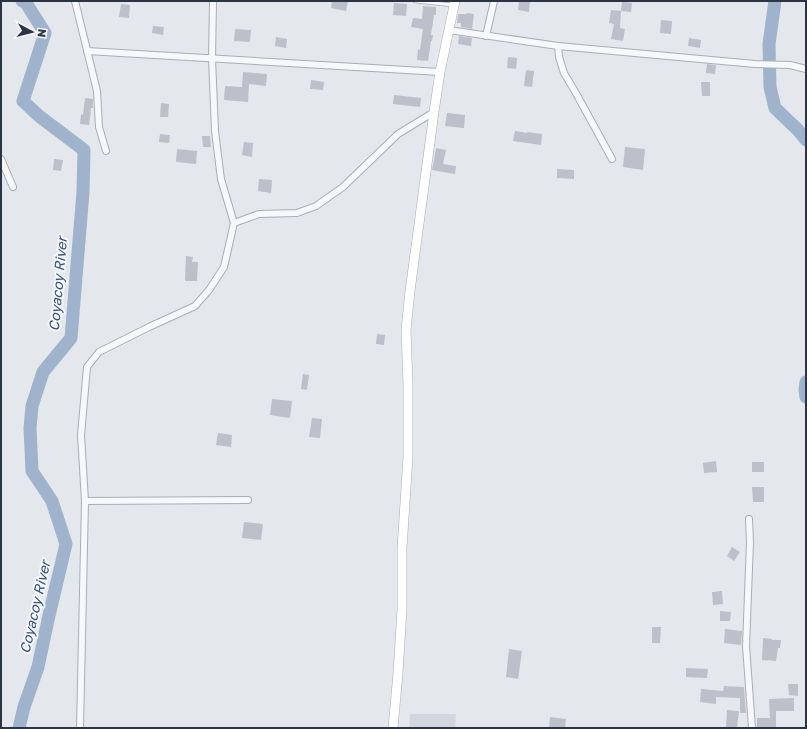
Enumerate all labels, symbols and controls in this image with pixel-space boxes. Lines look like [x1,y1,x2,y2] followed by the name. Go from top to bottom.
[12,12,52,52] north arrow
[35,28,49,38] text: N
[45,234,70,332] water label: Coyacoy River
[16,556,54,655] water label: Coyacoy River

